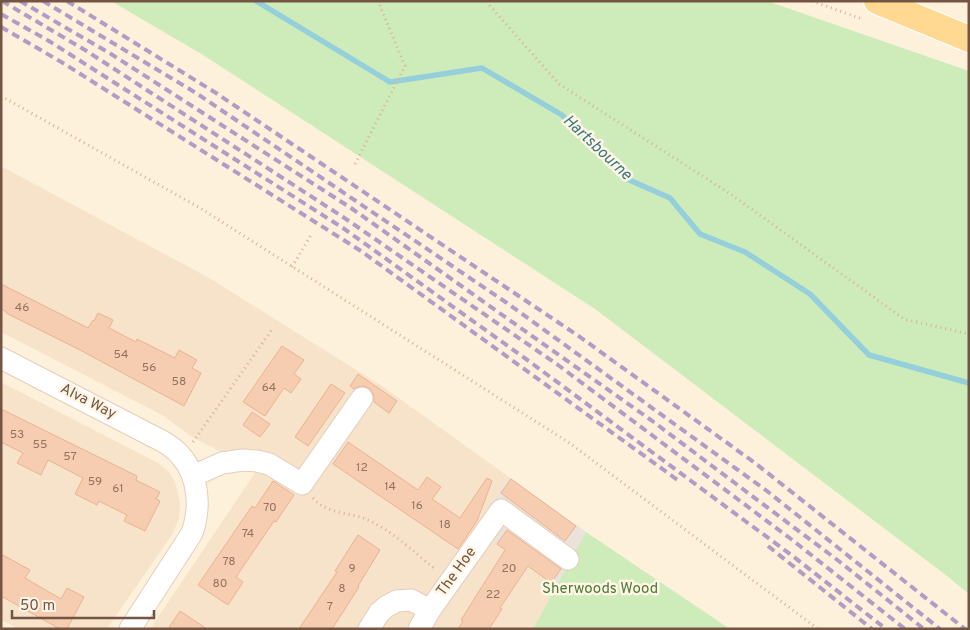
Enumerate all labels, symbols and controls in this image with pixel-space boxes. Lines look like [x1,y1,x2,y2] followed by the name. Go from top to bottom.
[558,111,636,185] water label: Hartsbourne
[15,300,29,316] house number: 46
[113,347,129,363] house number: 54
[142,360,156,376] house number: 56
[172,374,186,390] house number: 58
[57,380,119,424] street label: Alva Way
[262,380,276,396] house number: 64
[10,427,24,443] house number: 53
[33,437,47,453] house number: 55
[63,449,77,465] house number: 57
[356,460,368,476] house number: 12
[88,474,102,490] house number: 59
[384,479,396,495] house number: 14
[112,481,124,497] house number: 61
[411,498,423,514] house number: 16
[263,500,277,516] house number: 70
[439,517,451,533] house number: 18
[242,526,254,542] house number: 74
[433,544,481,600] street label: The Hoe
[222,554,236,570] house number: 78
[348,561,356,577] house number: 9
[501,561,517,577] house number: 20
[213,576,227,592] house number: 80
[542,580,658,599] park label: Sherwoods Wood
[338,581,346,597] house number: 8
[486,587,500,603] house number: 22
[12,588,155,620] scale bar
[20,597,55,616] text: 50 m
[327,599,333,615] house number: 7

